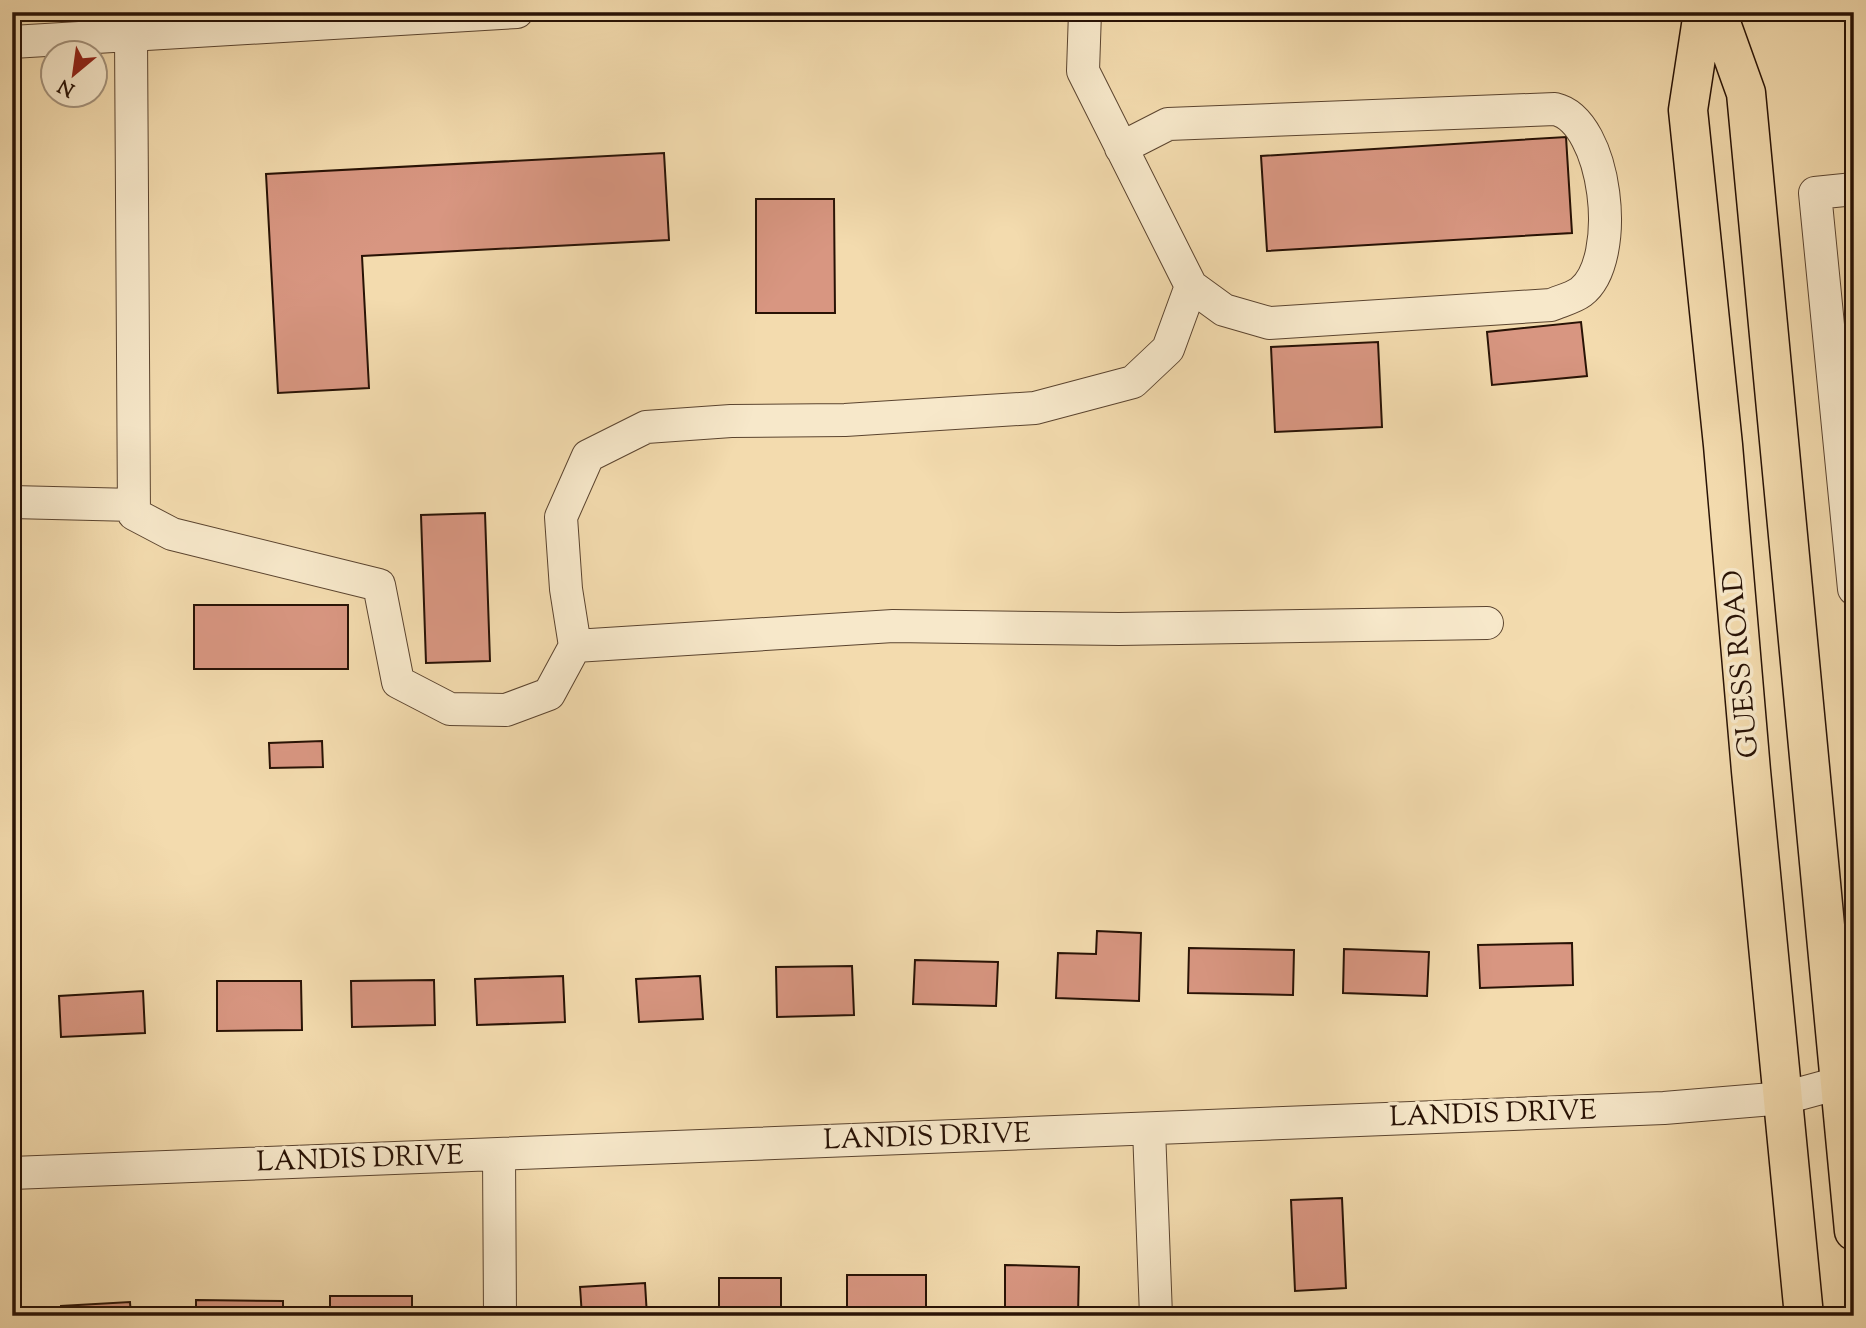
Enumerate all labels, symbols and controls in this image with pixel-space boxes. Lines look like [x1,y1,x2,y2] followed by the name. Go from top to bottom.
[38,38,108,108] north arrow
[54,71,80,102] text: N
[1714,568,1770,760] street label: GUESS ROAD
[1389,1091,1597,1139] street label: LANDIS DRIVE
[823,1114,1031,1162] street label: LANDIS DRIVE
[256,1136,464,1184] street label: LANDIS DRIVE

